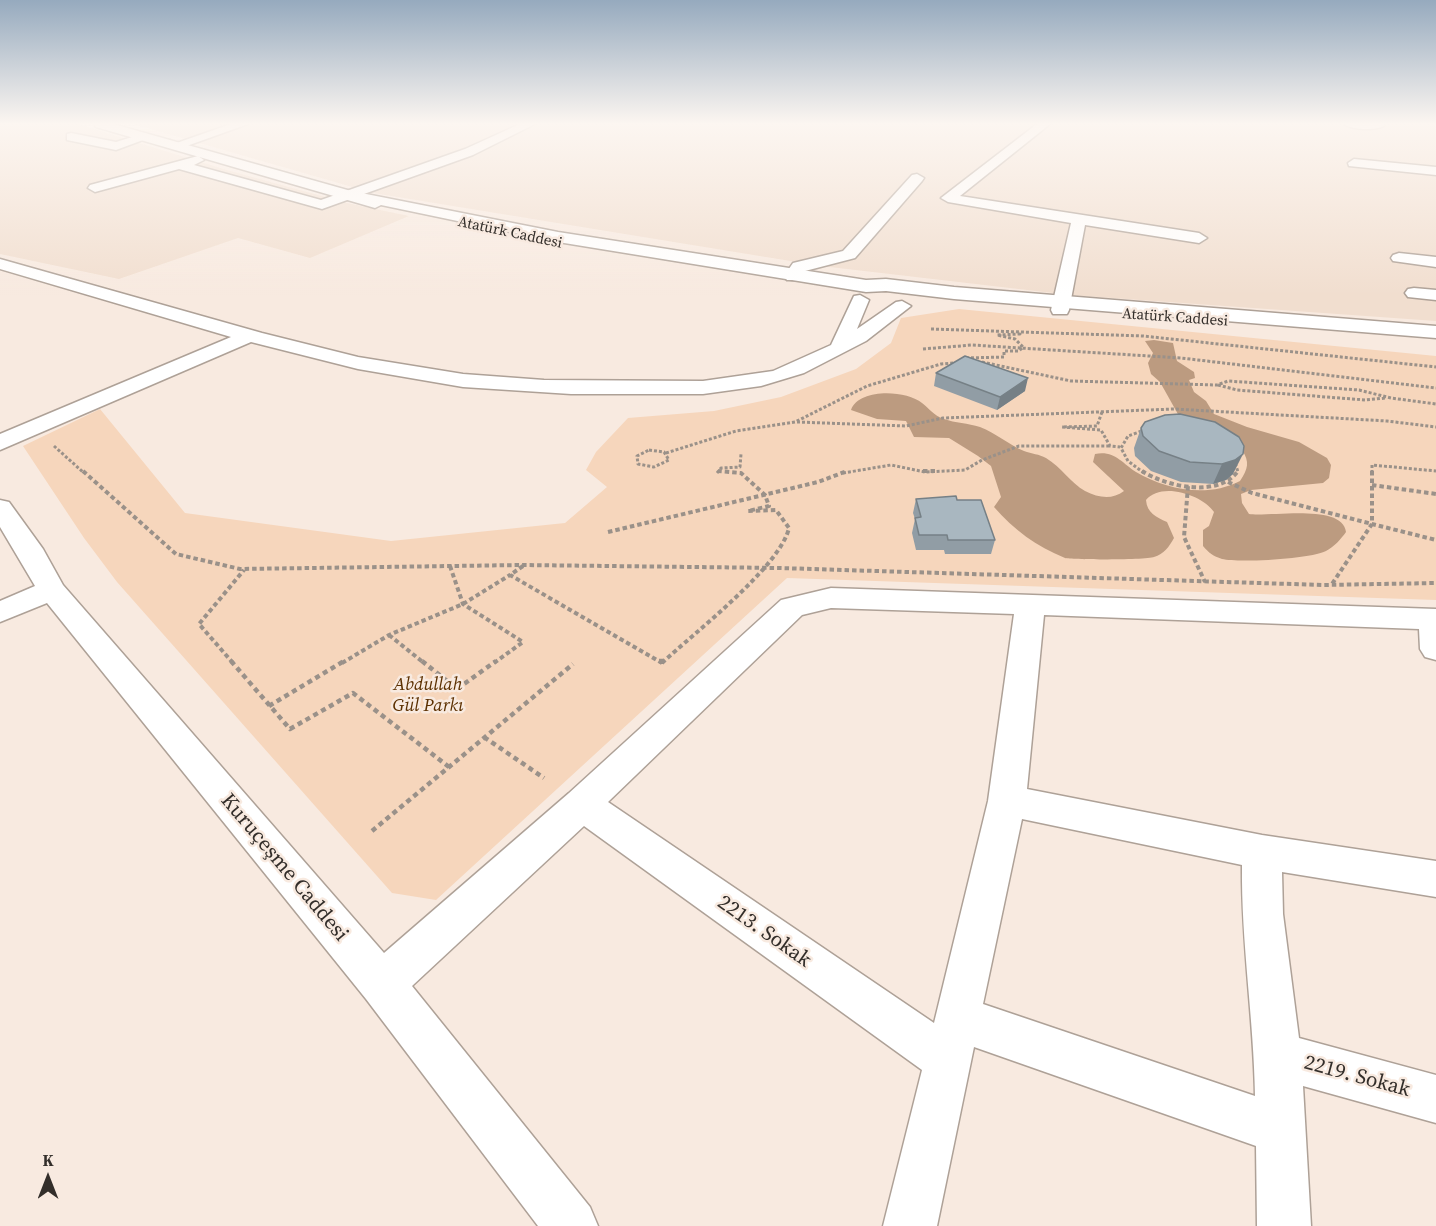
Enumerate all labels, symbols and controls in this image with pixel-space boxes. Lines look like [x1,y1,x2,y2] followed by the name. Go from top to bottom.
[456,213,564,253] street label: Atatürk Caddesi
[1121,305,1229,331] street label: Atatürk Caddesi
[393,674,463,716] park label: Abdullah Gül Parkı
[215,789,353,947] street label: Kuruçeşme Caddesi
[712,890,816,974] street label: 2213. Sokak
[1301,1051,1413,1103] street label: 2219. Sokak
[18,1148,78,1208] north arrow
[42,1149,54,1171] text: K

